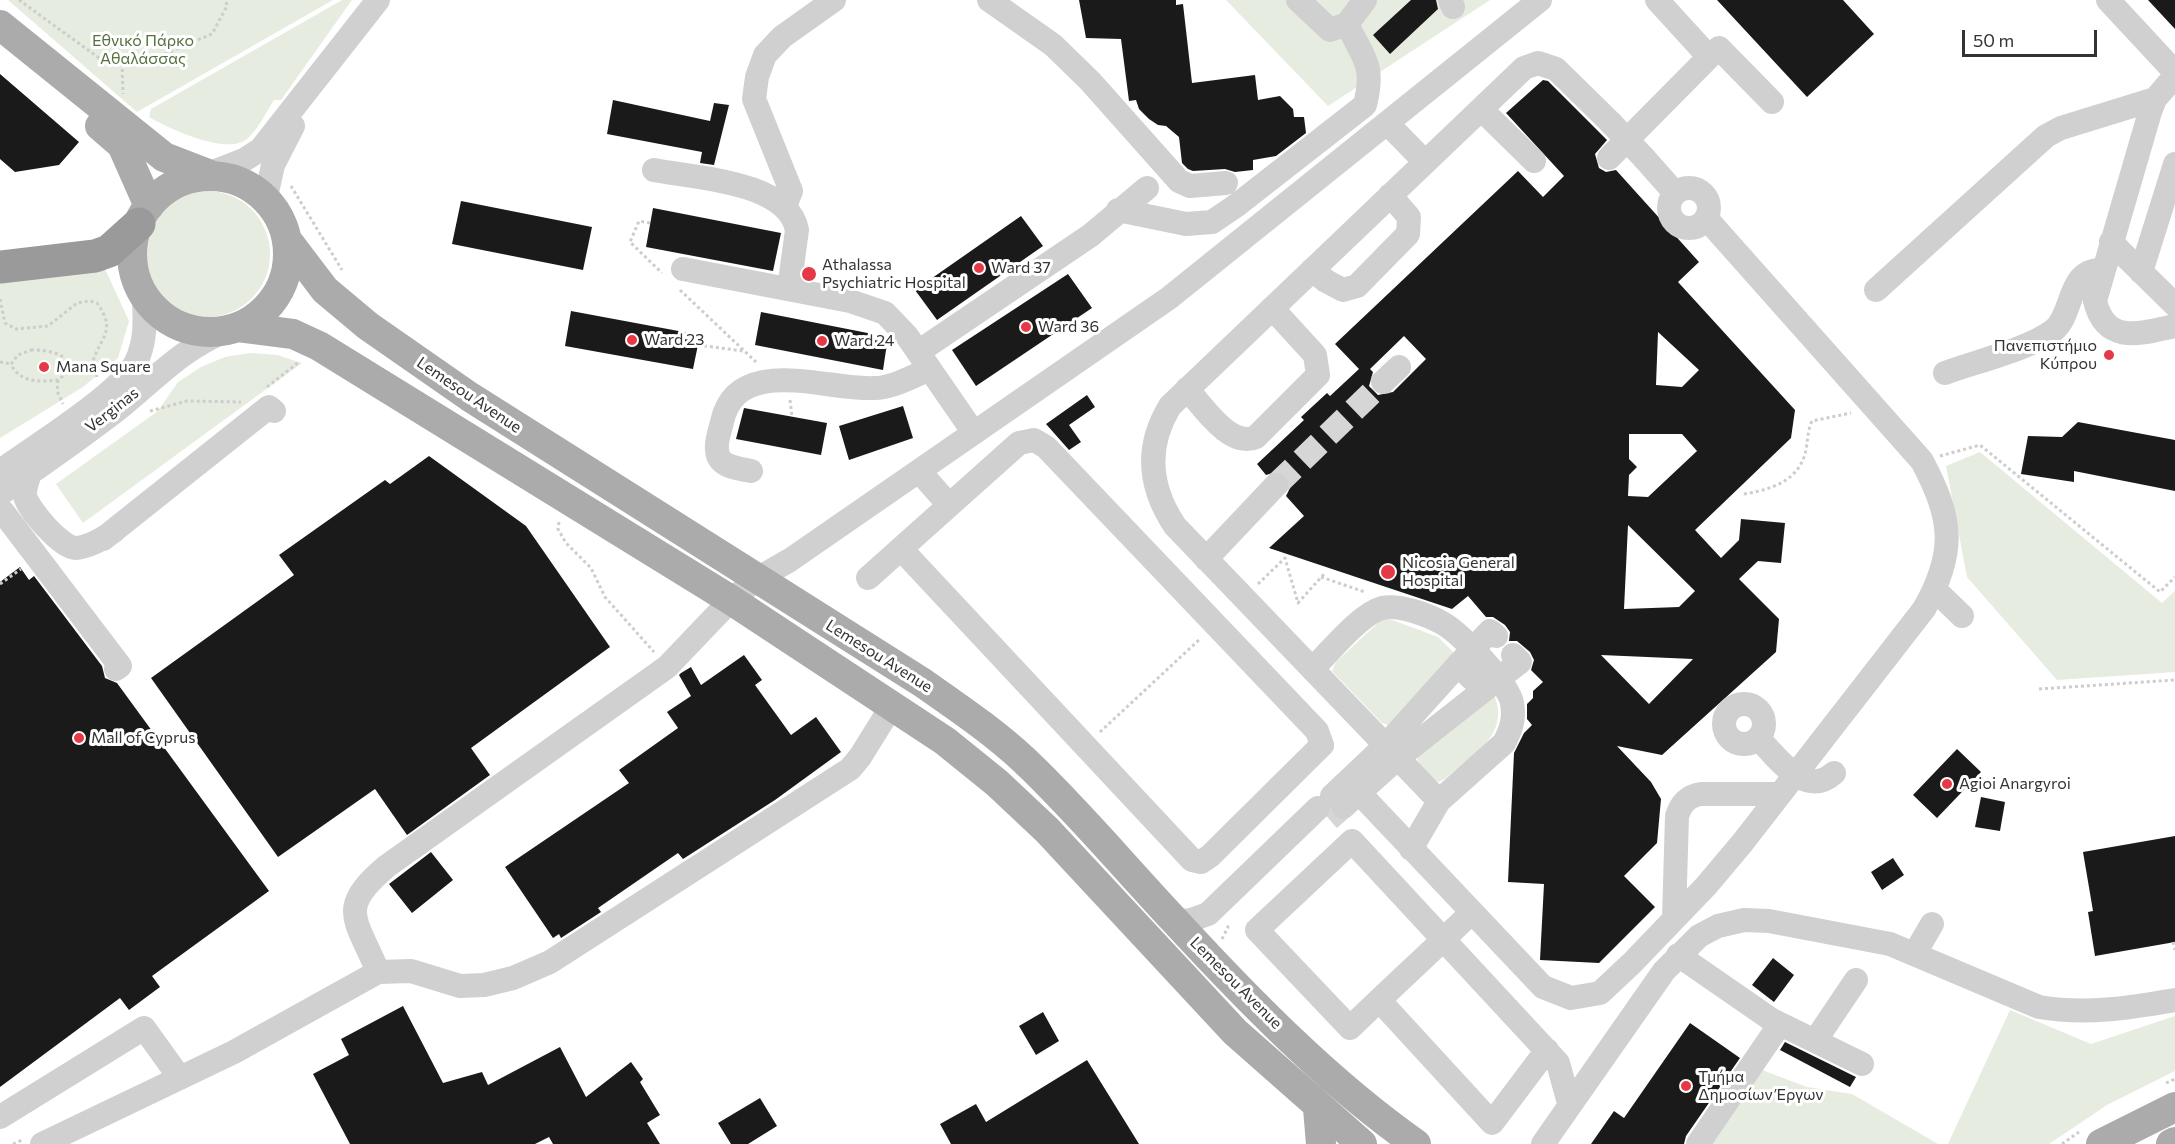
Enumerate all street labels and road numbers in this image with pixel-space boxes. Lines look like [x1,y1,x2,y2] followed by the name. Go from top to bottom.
[413,353,525,437] street label: Lemesou Avenue
[82,383,142,437] street label: Verginas
[822,615,936,697] street label: Lemesou Avenue
[1186,933,1286,1033] street label: Lemesou Avenue

